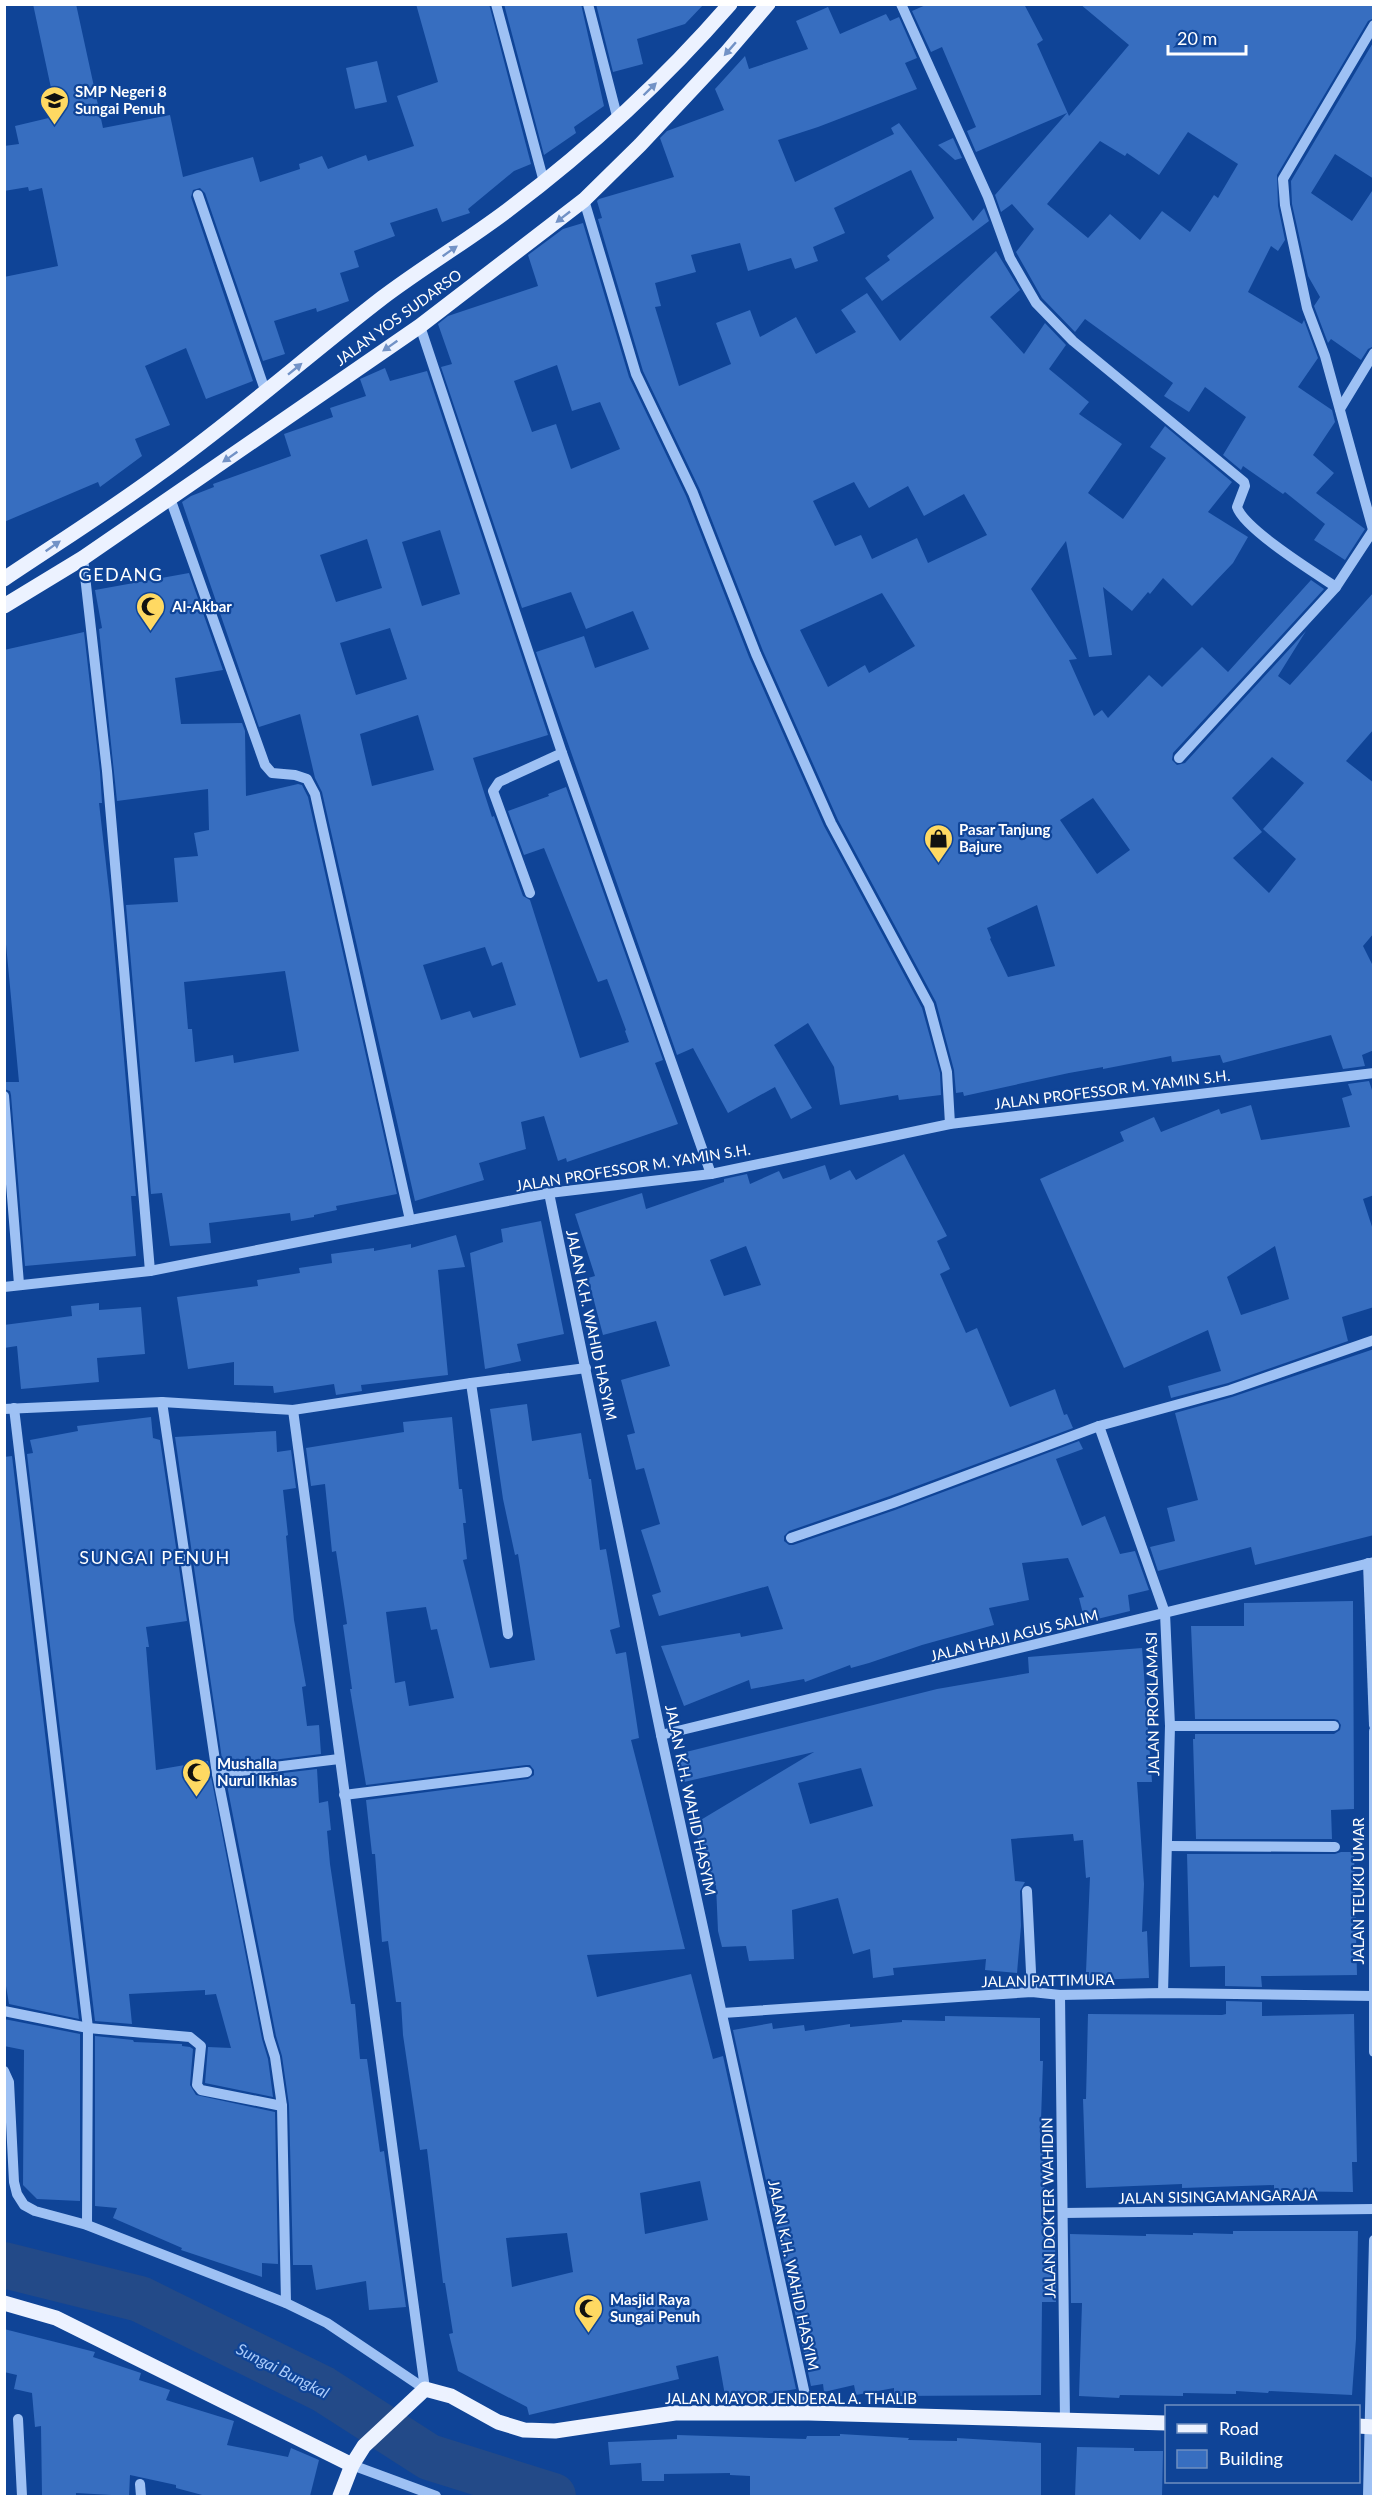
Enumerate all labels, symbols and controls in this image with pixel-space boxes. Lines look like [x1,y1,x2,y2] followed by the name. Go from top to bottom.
[1168,18,1246,56] scale bar
[1177,27,1217,49] text: 20 m
[724,41,737,56] one-way arrow
[75,82,167,117] place label: SMP Negeri 8 Sungai Penuh
[643,83,657,97] one-way arrow
[38,84,70,126] school or university icon: SMP Negeri 8 Sungai Penuh
[555,210,571,223] one-way arrow
[441,245,457,257] one-way arrow
[331,265,465,369] street label: JALAN YOS SUDARSO
[382,340,398,351] one-way arrow
[287,363,303,376] one-way arrow
[222,451,238,463] one-way arrow
[44,540,60,552] one-way arrow
[79,563,163,585] district label: GEDANG
[135,590,167,632] mosque icon: Al-Akbar
[171,597,232,615] place label: Al-Akbar
[959,820,1050,855] place label: Pasar Tanjung Bajure
[922,822,954,864] shop icon: Pasar Tanjung Bajure
[993,1066,1231,1112] street label: JALAN PROFESSOR M. YAMIN S.H.
[514,1140,752,1194] street label: JALAN PROFESSOR M. YAMIN S.H.
[563,1228,621,1422] street label: JALAN K.H. WAHID HASYIM
[79,1546,231,1568] district label: SUNGAI PENUH
[928,1605,1100,1665] street label: JALAN HAJI AGUS SALIM
[1142,1632,1162,1776] street label: JALAN PROKLAMASI
[662,1703,720,1897] street label: JALAN K.H. WAHID HASYIM
[217,1754,297,1789] place label: Mushalla Nurul Ikhlas
[180,1756,212,1798] mosque icon: Mushalla Nurul Ikhlas
[1349,1817,1367,1964] street label: JALAN TEUKU UMAR
[981,1970,1116,1990] street label: JALAN PATTIMURA
[1037,2117,1059,2299] street label: JALAN DOKTER WAHIDIN
[765,2178,823,2372] street label: JALAN K.H. WAHID HASYIM
[1118,2185,1319,2207] street label: JALAN SISINGAMANGARAJA
[610,2290,700,2325] place label: Masjid Raya Sungai Penuh
[573,2292,605,2334] mosque icon: Masjid Raya Sungai Penuh
[234,2339,333,2402] water label: Sungai Bungkal
[665,2389,917,2407] street label: JALAN MAYOR JENDERAL A. THALIB
[1165,2405,1360,2483] legend
[1219,2417,1259,2439] text: Road
[1219,2447,1283,2469] text: Building

